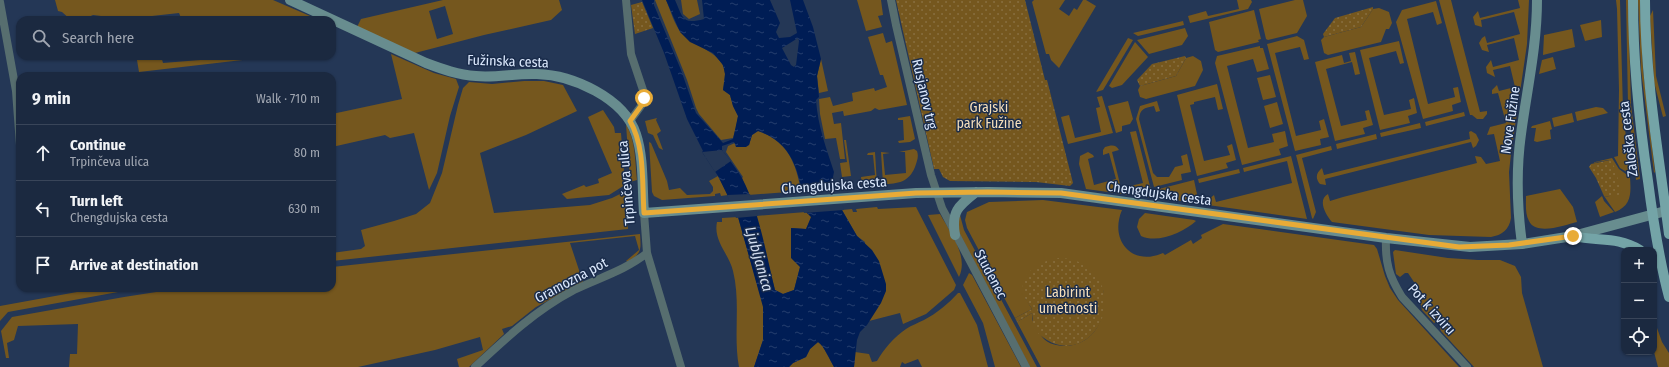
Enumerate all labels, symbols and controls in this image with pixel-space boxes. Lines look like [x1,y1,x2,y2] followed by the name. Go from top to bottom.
[16,16,336,60] search box
[30,27,52,49] icon: search
[62,29,134,47] text: Search here
[467,52,549,71] street label: Fužinska cesta
[908,57,941,131] street label: Rusjanov trg
[1497,85,1524,155] street label: Nove Fužine
[32,88,71,109] text: 9 min
[635,89,653,107] route start
[256,91,320,106] text: Walk · 710 m
[956,99,1022,132] park label: Grajski park Fužine
[1615,100,1642,178] street label: Zaloška cesta
[70,136,126,154] text: Continue
[614,140,639,226] street label: Trpinčeva ulica
[32,142,54,164] icon: ahead
[294,145,320,160] text: 80 m
[70,154,149,169] text: Trpinčeva ulica
[781,173,888,198] street label: Chengdujska cesta
[1105,178,1213,209] street label: Chengdujska cesta
[70,192,123,210] text: Turn left
[32,198,54,220] icon: left
[288,201,320,216] text: 630 m
[70,210,168,225] text: Chengdujska cesta
[741,224,777,294] water label: Ljubljanica
[1564,227,1582,245] route end
[970,247,1011,302] street label: Studenec
[1621,247,1657,355] map controls
[1621,247,1657,283] button: +
[32,254,54,276] icon: arrive
[532,254,611,307] street label: Gramozna pot
[70,256,198,274] text: Arrive at destination
[1404,280,1459,338] street label: Pot k izviru
[1621,283,1657,319] button: −
[1039,284,1097,317] park label: Labirint umetnosti
[1621,319,1657,355] button: locate

